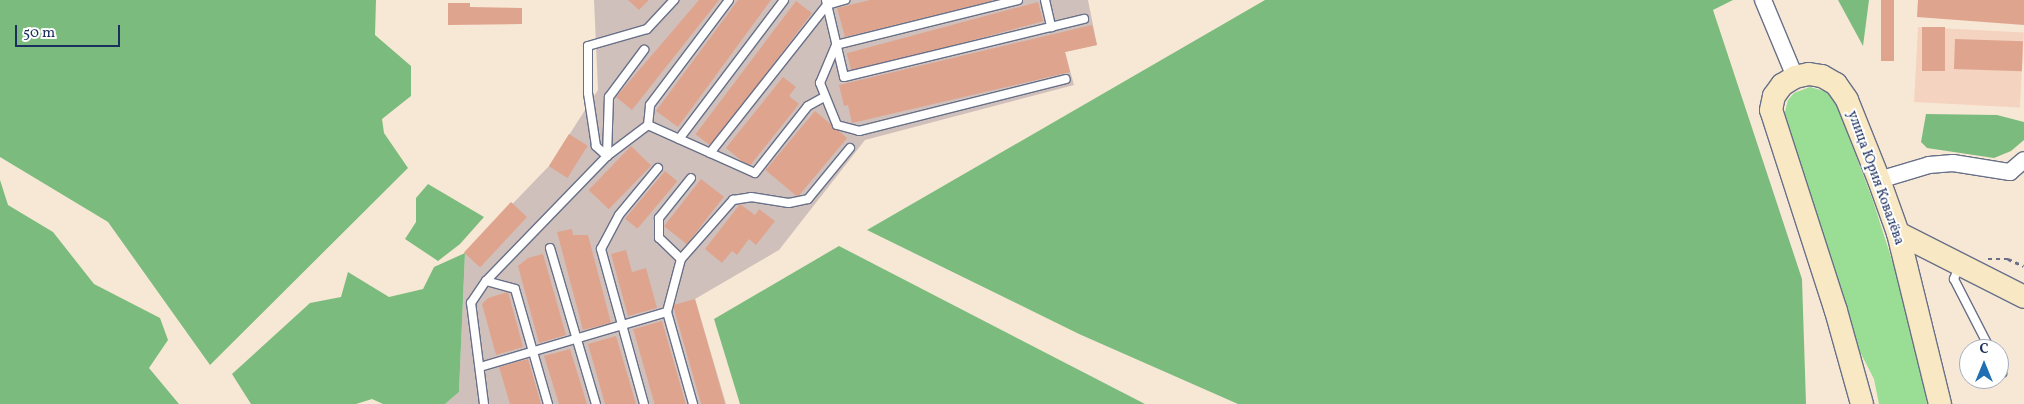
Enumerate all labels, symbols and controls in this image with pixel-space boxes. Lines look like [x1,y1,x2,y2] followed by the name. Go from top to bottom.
[18,15,122,47] scale bar
[23,23,55,44] text: 50 m
[1843,109,1907,247] street label: улица Юрия Ковалёва
[1959,339,2009,389] north arrow
[1979,340,1989,359] text: С

